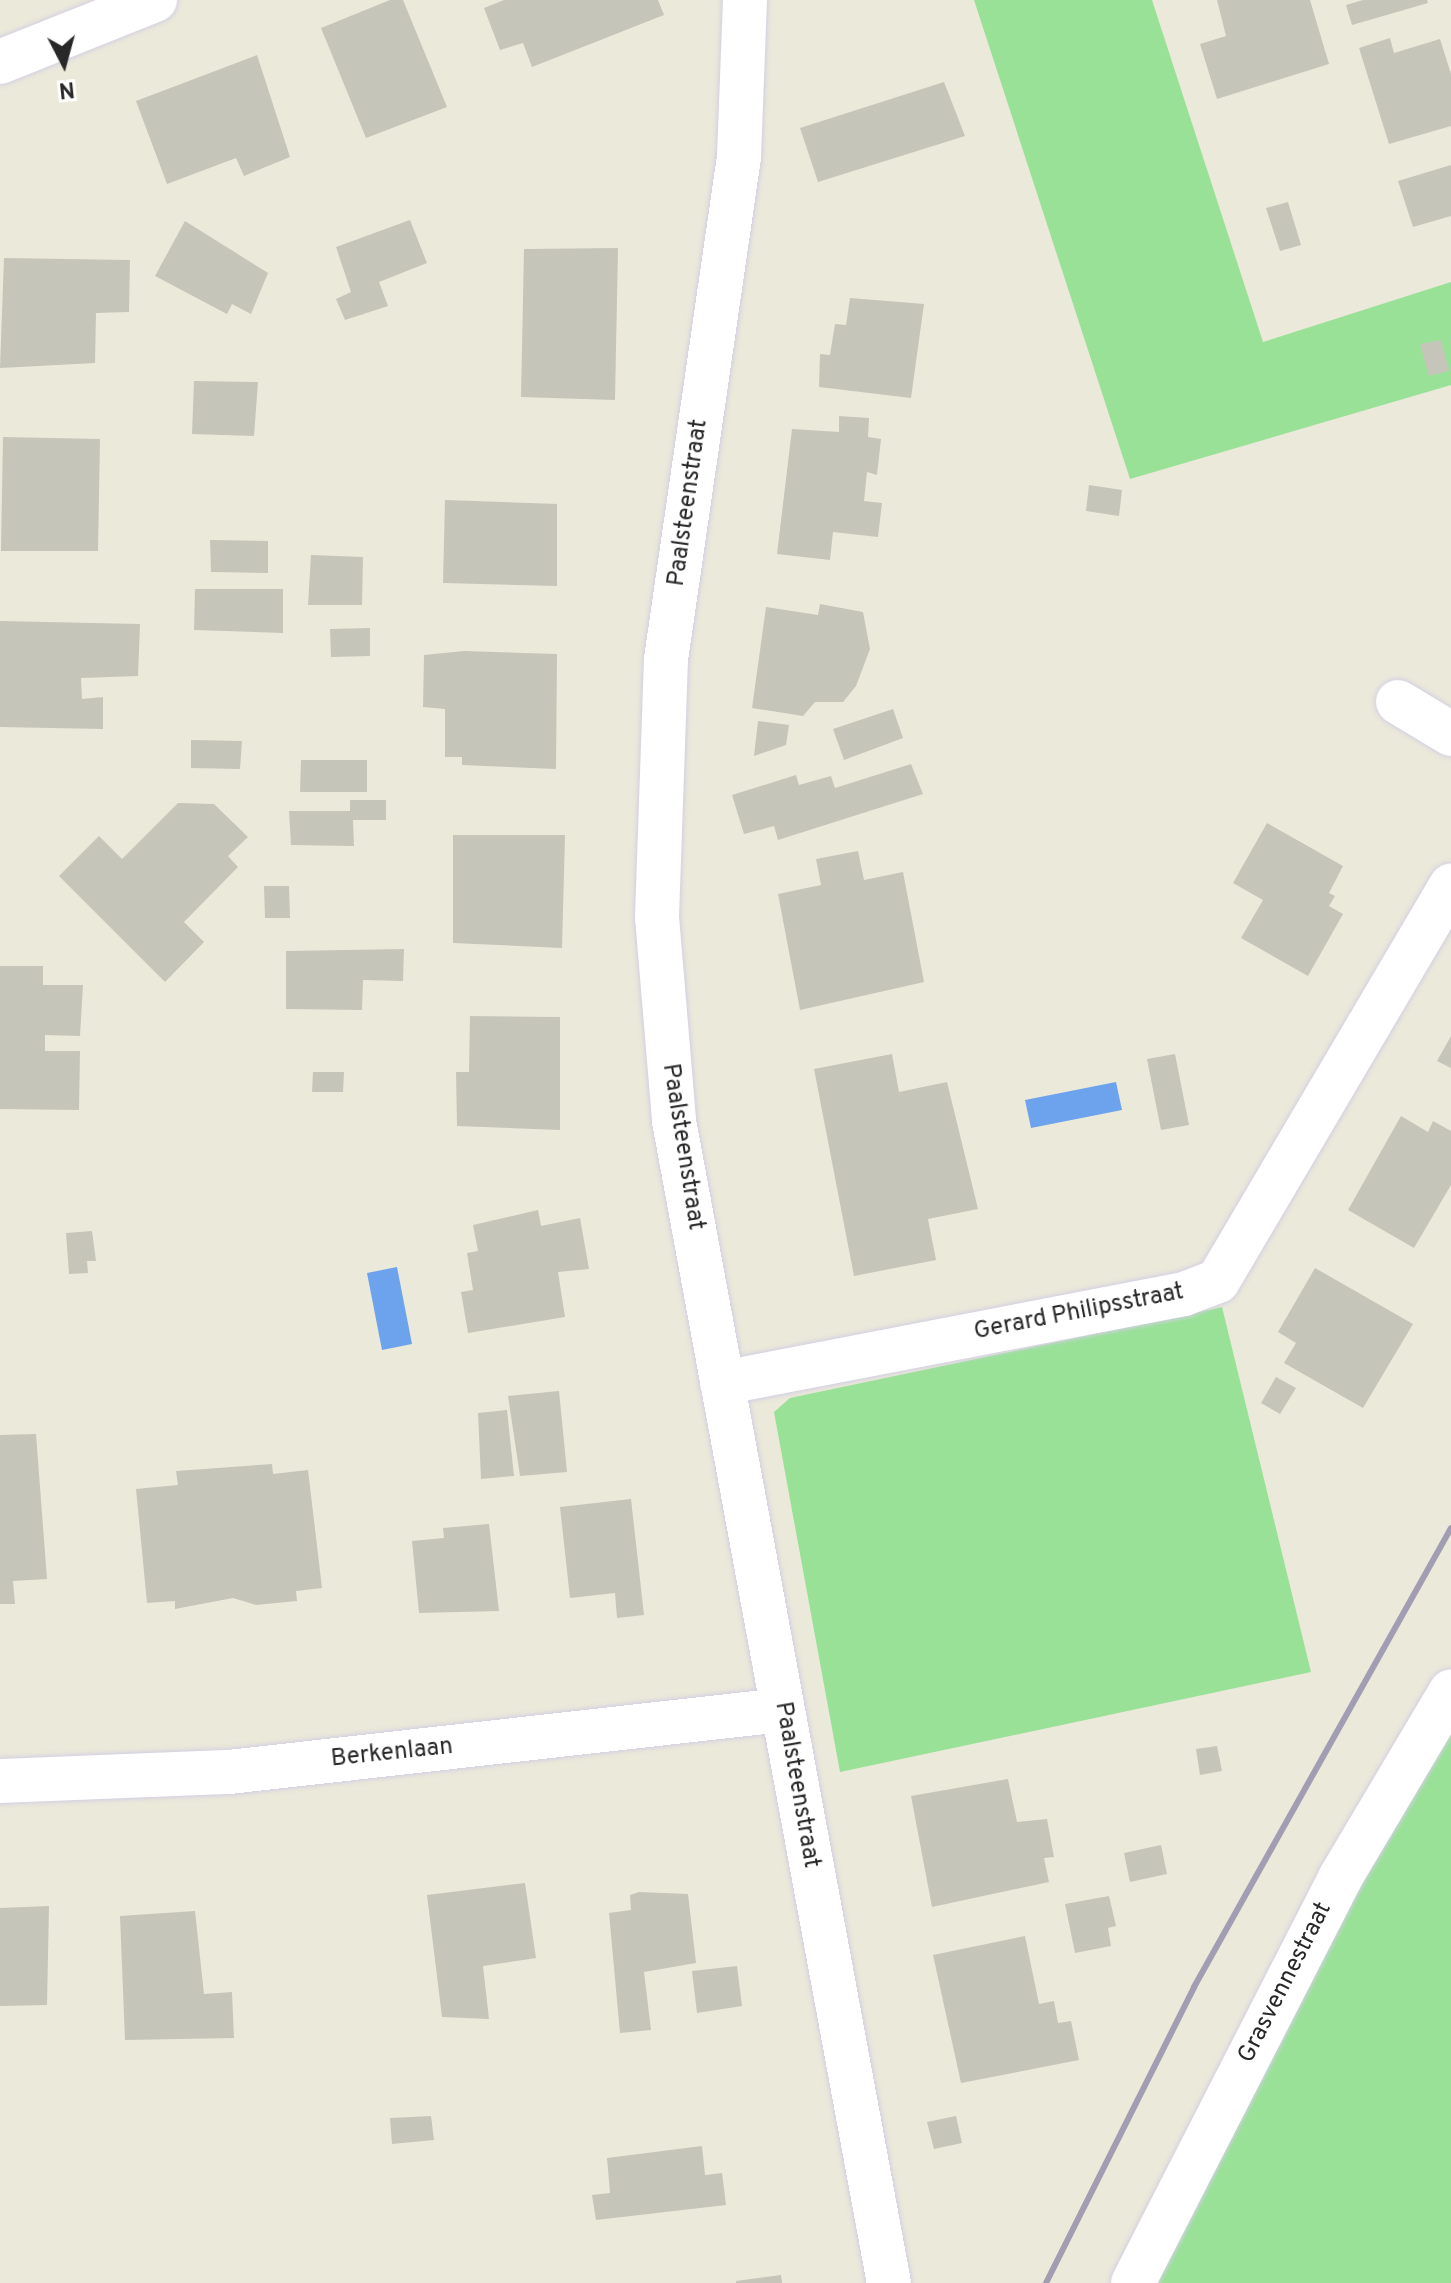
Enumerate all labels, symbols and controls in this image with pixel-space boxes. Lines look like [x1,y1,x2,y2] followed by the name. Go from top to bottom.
[24,24,104,104] north arrow
[57,74,76,103] text: N
[663,418,715,588] street label: Paalsteenstraat
[655,1062,709,1232] street label: Paalsteenstraat
[972,1279,1186,1347] street label: Gerard Philipsstraat
[767,1700,825,1870] street label: Paalsteenstraat
[330,1733,454,1775] street label: Berkenlaan
[1233,1898,1339,2068] street label: Grasvennestraat

